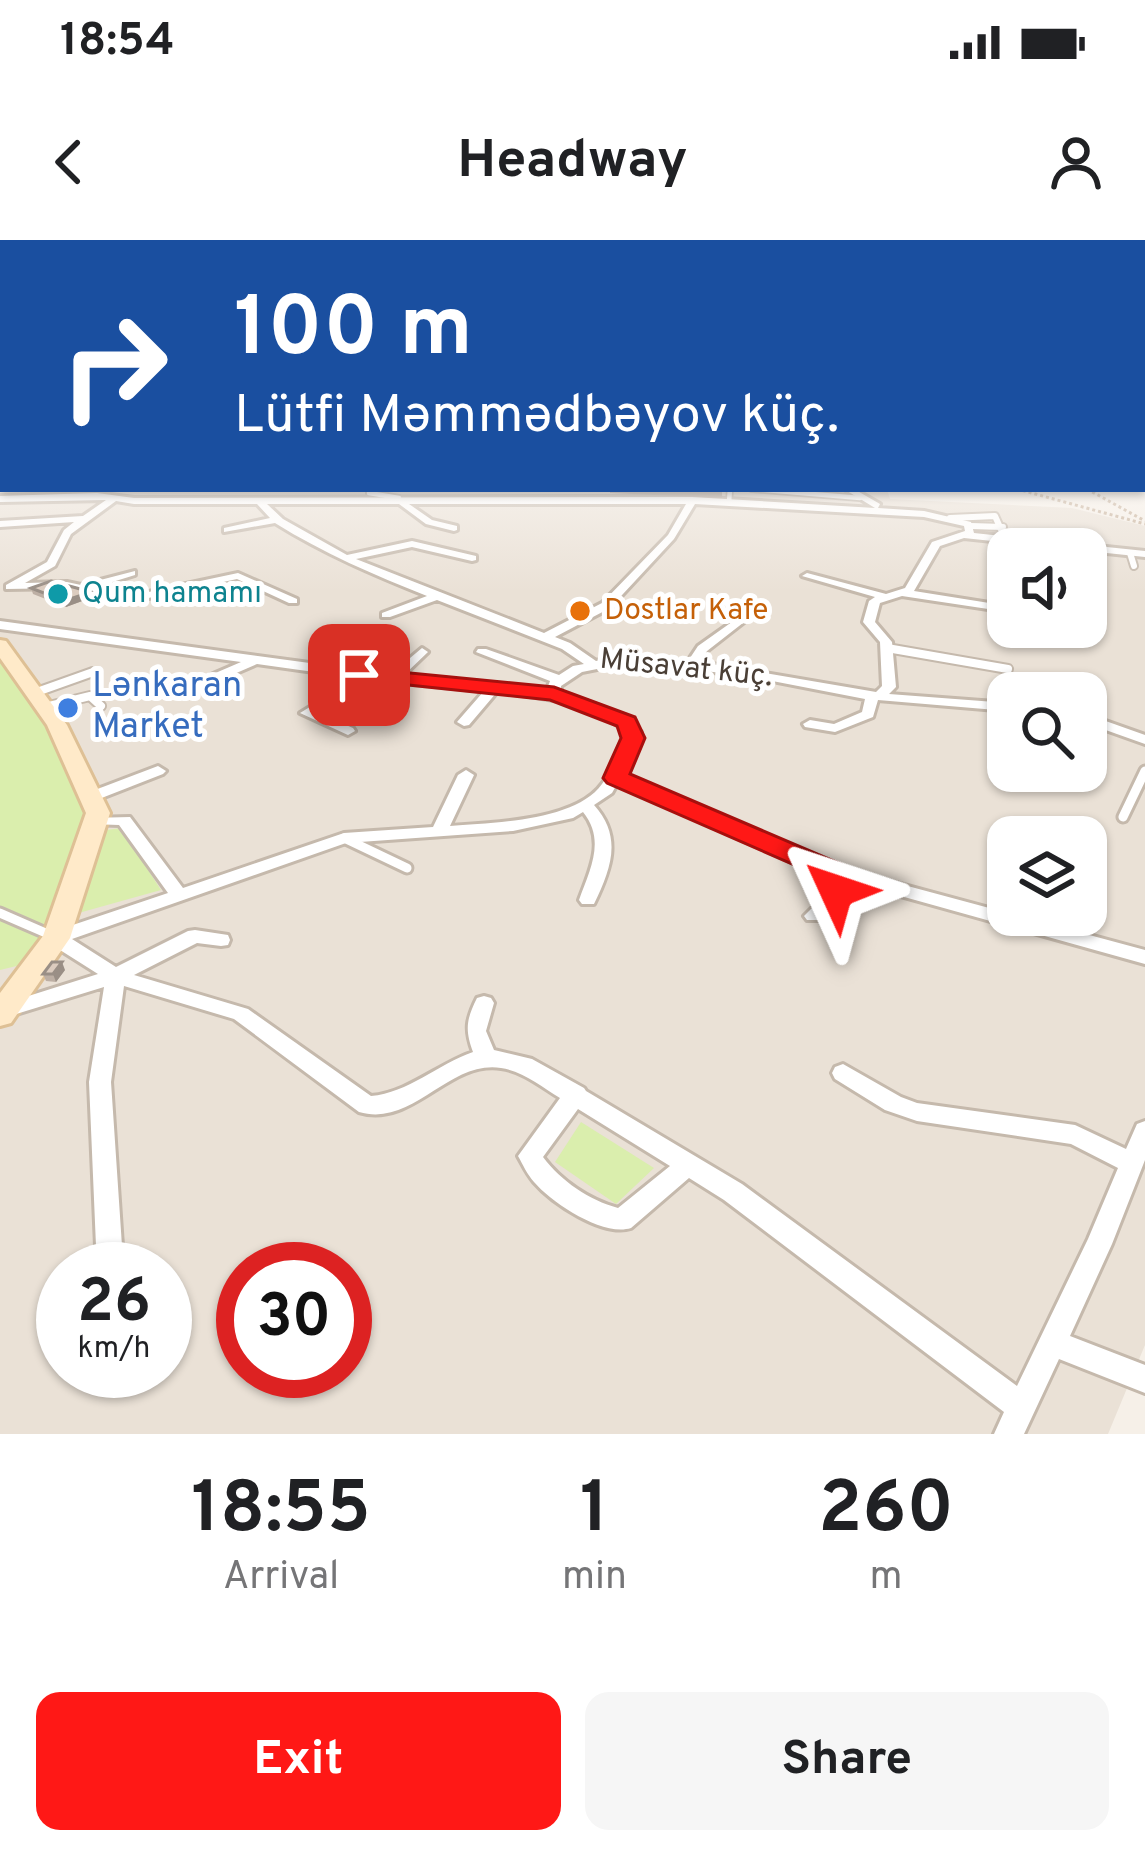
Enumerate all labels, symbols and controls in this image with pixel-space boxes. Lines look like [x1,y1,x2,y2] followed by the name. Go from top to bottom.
[60,14,175,71] text: 18:54
[457,128,688,197] text: Headway
[36,129,102,195] icon: back
[1043,129,1109,195] icon: person
[234,279,473,385] text: 100 m
[36,288,192,444] icon: right
[234,383,839,452] text: Lütfi Məmmədbəyov küç.
[987,528,1107,936] map controls
[987,528,1107,648] button: sound
[82,576,262,613] place label: Qum hamamı
[45,581,71,607] marker: Qum hamamı
[604,593,768,630] place label: Dostlar Kafe
[567,598,593,624] marker: Dostlar Kafe
[308,624,410,726] pin
[326,642,392,708] icon: arrive
[598,642,774,696] street label: Müsavat küç.
[92,664,242,751] place label: Lənkaran Market
[987,672,1107,792] button: search
[55,695,81,721] marker: Lənkaran Market
[987,816,1107,936] button: layers
[773,828,899,954] position arrow
[216,1242,372,1398] speed limit sign: 30
[77,1267,151,1343] text: 26
[78,1331,150,1368] text: km/h
[191,1466,371,1558] text: 18:55
[580,1466,609,1558] text: 1
[818,1466,954,1558] text: 260
[223,1554,339,1603] text: Arrival
[562,1554,627,1603] text: min
[869,1554,902,1603] text: m
[36,1692,561,1830] button: Exit
[585,1692,1109,1830] button: Share

